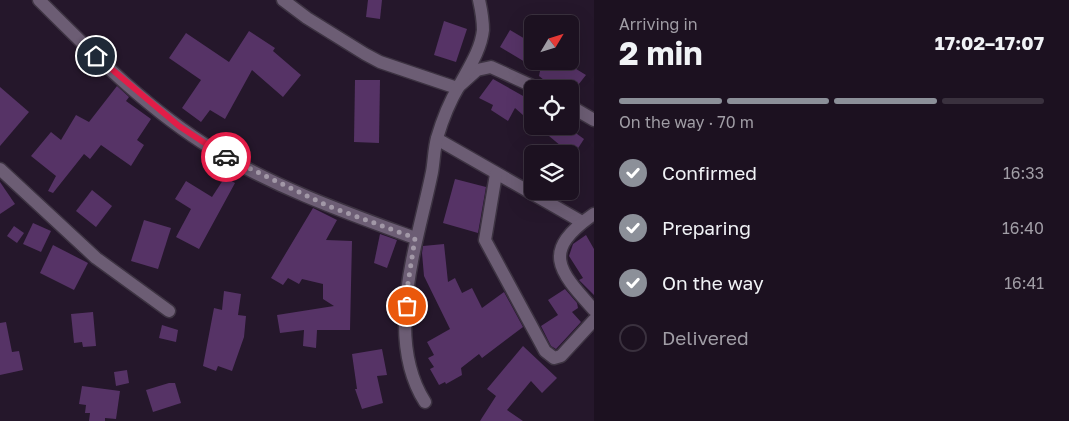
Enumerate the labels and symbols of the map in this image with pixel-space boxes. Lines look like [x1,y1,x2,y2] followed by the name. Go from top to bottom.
[524,15,579,70] north arrow
[75,35,117,77] pin
[201,132,251,182] courier
[386,285,428,327] pin

